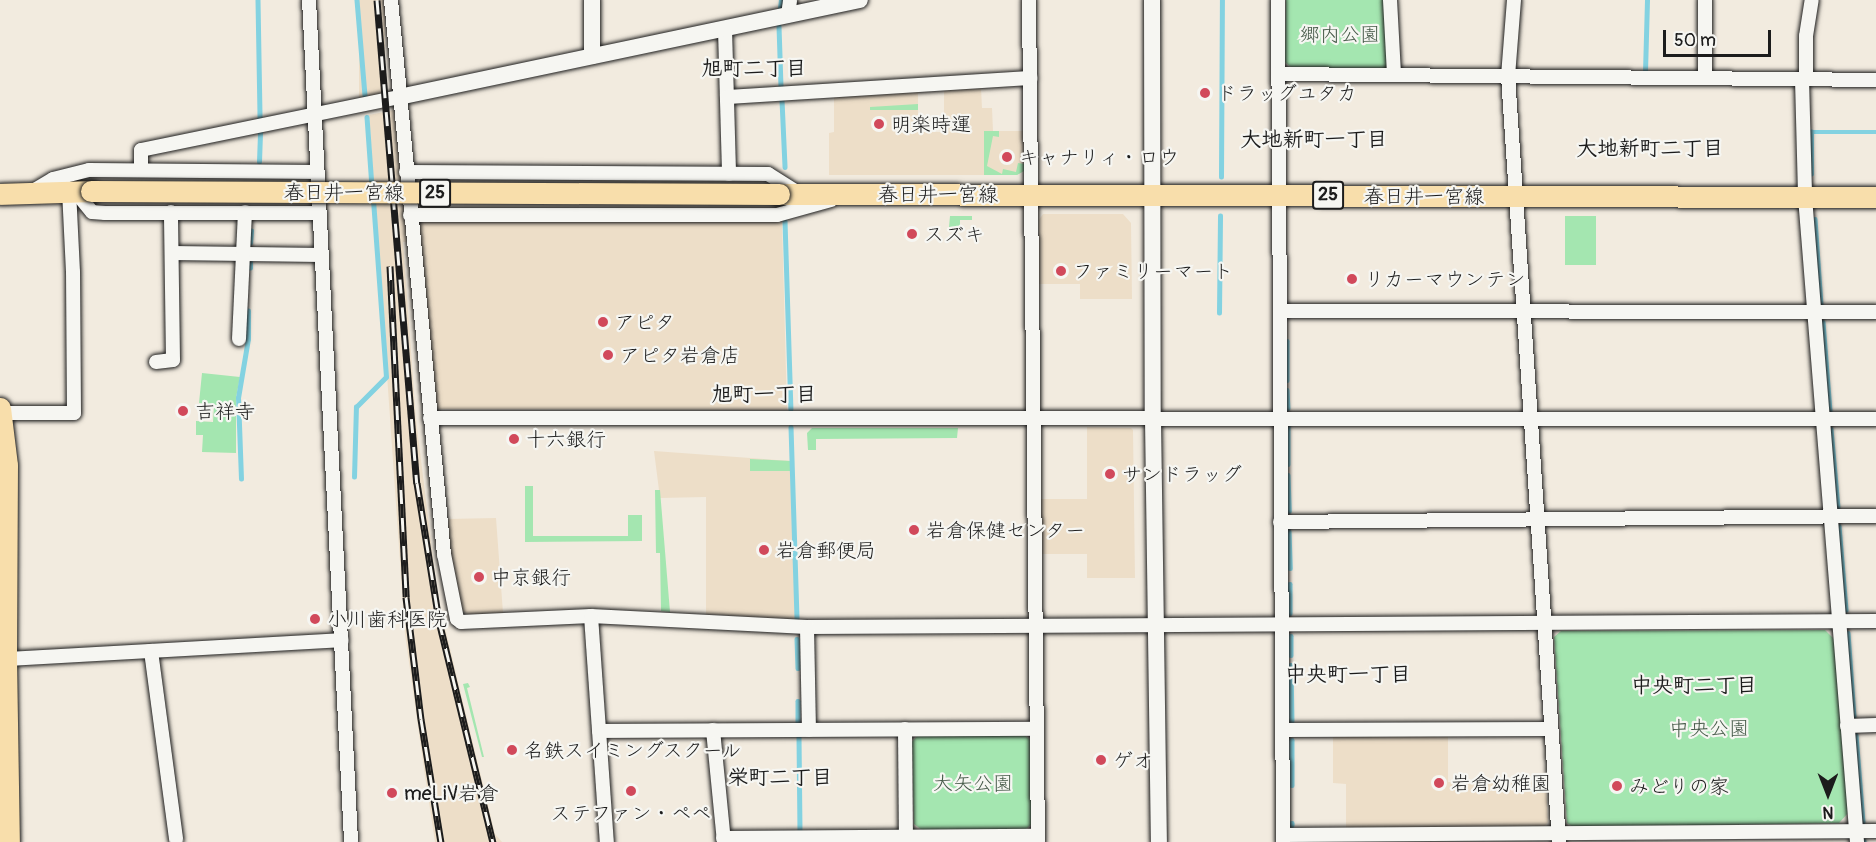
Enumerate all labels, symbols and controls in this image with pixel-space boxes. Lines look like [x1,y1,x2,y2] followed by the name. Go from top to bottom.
[1666,18,1774,56] scale bar
[1300,22,1380,46] park label: 郷内公園
[1674,29,1716,52] text: 50 m
[702,56,806,82] district label: 旭町二丁目
[1217,81,1357,105] place label: ドラッグユタカ
[1198,86,1212,100] marker: ドラッグユタカ
[891,112,971,136] place label: 明楽時運
[872,117,886,131] marker: 明楽時運
[1241,127,1387,153] district label: 大地新町一丁目
[1577,136,1723,162] district label: 大地新町二丁目
[1019,145,1179,169] place label: キャナリィ・ロウ
[1000,150,1014,164] marker: キャナリィ・ロウ
[418,178,452,208] road number: 25
[284,180,404,204] street label: 春日井一宮線
[1312,180,1344,210] road number: 25
[878,182,998,206] street label: 春日井一宮線
[1364,184,1484,208] street label: 春日井一宮線
[924,222,984,246] place label: スズキ
[905,227,919,241] marker: スズキ
[1073,259,1233,283] place label: ファミリーマート
[1054,264,1068,278] marker: ファミリーマート
[1364,267,1524,291] place label: リカーマウンテン
[1345,272,1359,286] marker: リカーマウンテン
[615,310,675,334] place label: アピタ
[596,315,610,329] marker: アピタ
[620,343,740,367] place label: アピタ岩倉店
[601,348,615,362] marker: アピタ岩倉店
[712,382,816,408] district label: 旭町一丁目
[195,399,255,423] place label: 吉祥寺
[176,404,190,418] marker: 吉祥寺
[526,427,606,451] place label: 十六銀行
[507,432,521,446] marker: 十六銀行
[1122,462,1242,486] place label: サンドラッグ
[1103,467,1117,481] marker: サンドラッグ
[926,518,1086,542] place label: 岩倉保健センター
[907,523,921,537] marker: 岩倉保健センター
[776,538,876,562] place label: 岩倉郵便局
[757,543,771,557] marker: 岩倉郵便局
[491,565,571,589] place label: 中京銀行
[472,570,486,584] marker: 中京銀行
[327,607,447,631] place label: 小川歯科医院
[308,612,322,626] marker: 小川歯科医院
[1285,662,1411,688] district label: 中央町一丁目
[1631,673,1757,699] district label: 中央町二丁目
[1669,716,1749,740] park label: 中央公園
[524,738,744,762] place label: 名鉄スイミングスクール
[505,743,519,757] marker: 名鉄スイミングスクール
[1113,748,1153,772] place label: ゲオ
[1094,753,1108,767] marker: ゲオ
[1798,764,1858,824] north arrow
[728,765,832,791] district label: 栄町二丁目
[933,771,1013,795] park label: 大矢公園
[1451,771,1551,795] place label: 岩倉幼稚園
[1629,774,1729,798] place label: みどりの家
[1432,776,1446,790] marker: 岩倉幼稚園
[1610,779,1624,793] marker: みどりの家
[404,781,498,805] place label: meLiV岩倉
[624,784,638,798] marker: ステファン・ペペ
[385,786,399,800] marker: meLiV岩倉
[551,801,711,825] place label: ステファン・ペペ
[1823,802,1833,822] text: N

